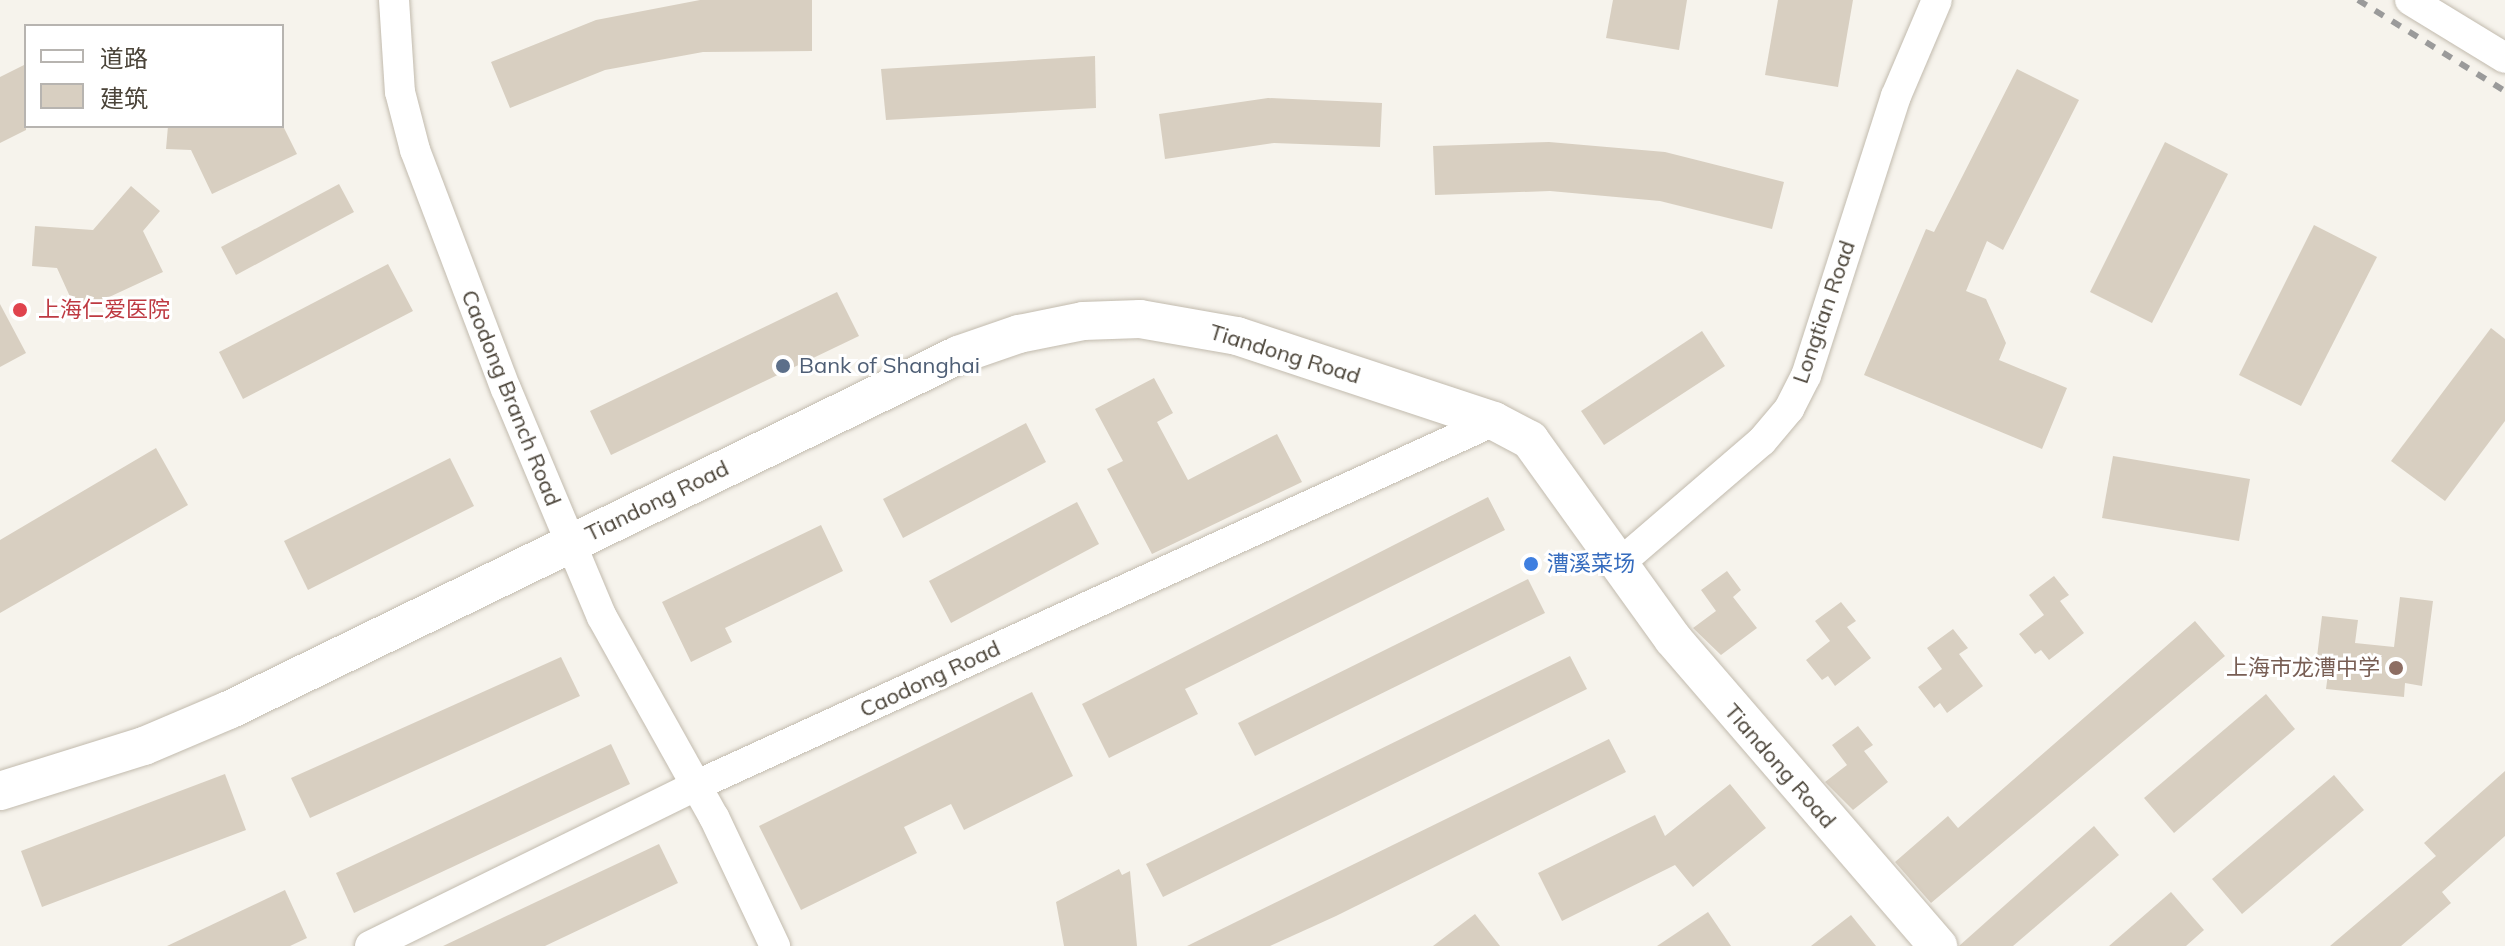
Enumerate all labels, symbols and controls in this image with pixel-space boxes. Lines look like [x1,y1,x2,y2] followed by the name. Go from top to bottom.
[24,24,284,128] legend
[100,43,148,73] text: 道路
[100,83,148,113] text: 建筑
[1787,237,1861,387] street label: Longtian Road
[456,286,566,510] street label: Caodong Branch Road
[38,297,170,323] place label: 上海仁爱医院
[9,299,31,321] marker: 上海仁爱医院
[1206,319,1364,389] street label: Tiandong Road
[799,353,980,379] place label: Bank of Shanghai
[774,357,792,375] marker: Bank of Shanghai
[581,455,733,547] street label: Tiandong Road
[1547,551,1635,577] place label: 漕溪菜场
[1522,555,1540,573] marker: 漕溪菜场
[856,635,1004,723] street label: Caodong Road
[2226,655,2380,681] place label: 上海市龙漕中学
[2387,659,2405,677] marker: 上海市龙漕中学
[1719,698,1841,834] street label: Tiandong Road

